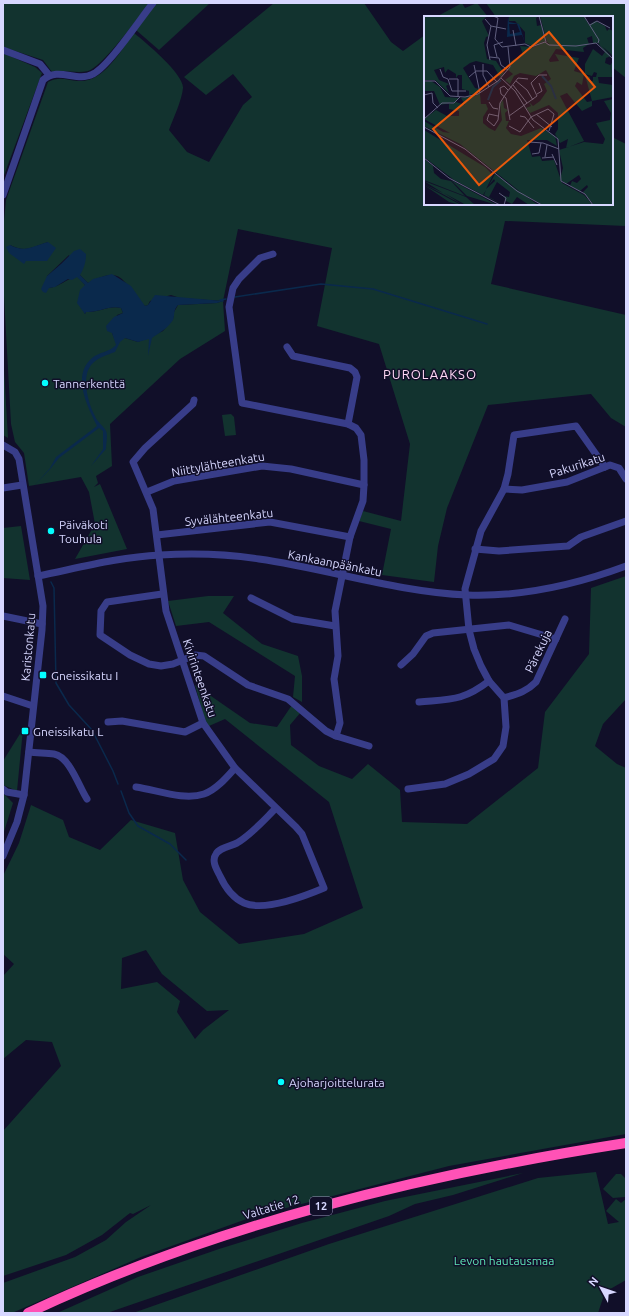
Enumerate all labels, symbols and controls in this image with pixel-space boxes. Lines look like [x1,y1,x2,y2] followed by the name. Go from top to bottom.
[424,16,613,205] inset map
[383,367,477,381] district label: PUROLAAKSO
[53,377,125,390] place label: Tannerkenttä
[40,378,50,388] marker: Tannerkenttä
[170,449,266,479] street label: Niittylähteenkatu
[548,450,606,480] street label: Pakurikatu
[184,506,274,528] street label: Syvälähteenkatu
[59,518,108,545] place label: Päiväkoti Touhula
[46,526,56,536] marker: Päiväkoti Touhula
[287,548,383,578] street label: Kankaanpäänkatu
[19,612,37,682] street label: Karistonkatu
[522,627,554,675] street label: Pärekuja
[180,637,220,719] street label: Kivirinteenkatu
[51,669,118,682] place label: Gneissikatu I
[38,670,48,680] marker: Gneissikatu I
[33,725,103,738] place label: Gneissikatu L
[20,726,30,736] marker: Gneissikatu L
[289,1076,385,1089] place label: Ajoharjoittelurata
[276,1077,286,1087] marker: Ajoharjoittelurata
[241,1192,301,1222] street label: Valtatie 12
[310,1197,332,1215] road number: 12
[454,1254,554,1267] park label: Levon hautausmaa
[581,1268,621,1308] north arrow
[586,1275,601,1289] text: N

